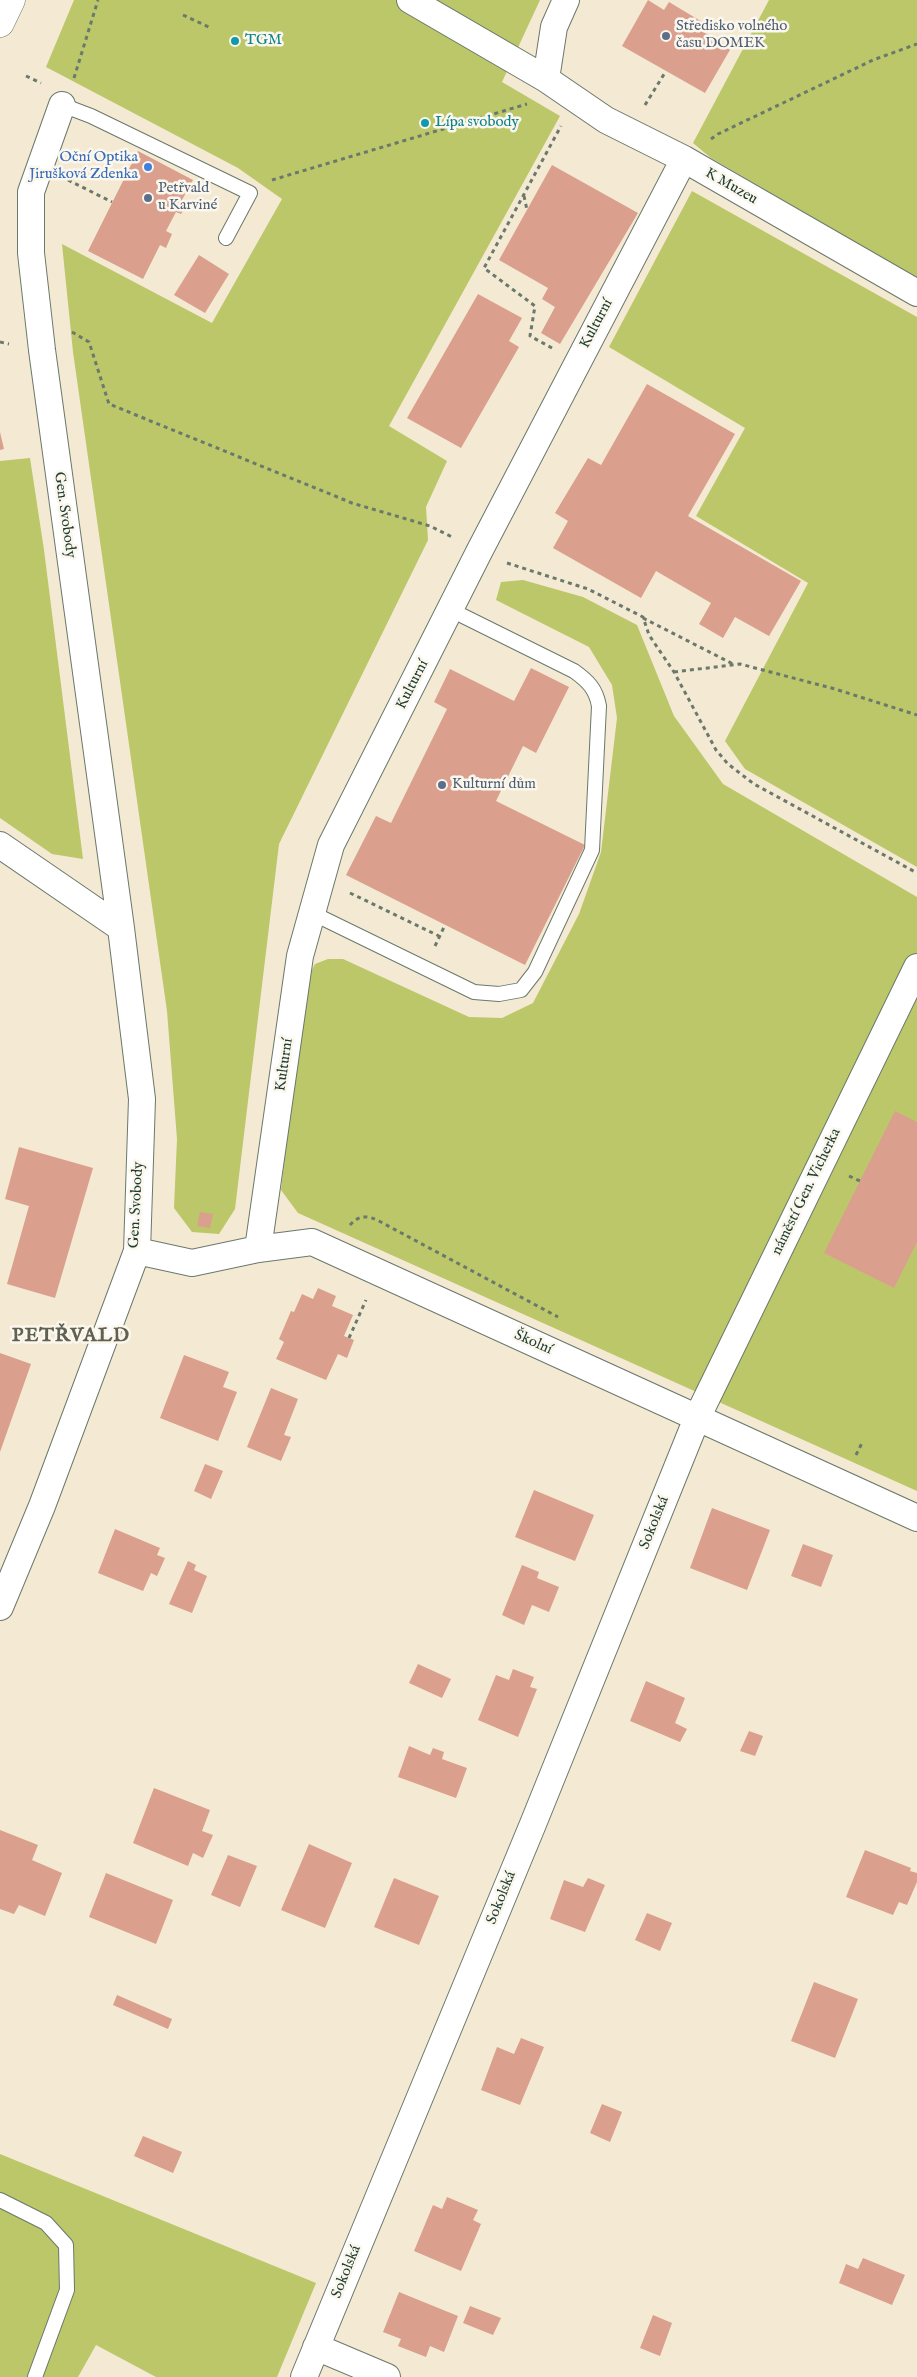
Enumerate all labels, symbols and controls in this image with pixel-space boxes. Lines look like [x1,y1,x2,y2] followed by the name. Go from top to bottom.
[676,18,787,53] place label: Středisko volného času DOMEK
[660,30,672,42] marker: Středisko volného času DOMEK
[245,32,282,50] place label: TGM
[229,35,241,47] marker: TGM
[435,114,519,132] place label: Lípa svobody
[419,117,431,129] marker: Lípa svobody
[29,149,138,184] place label: Oční Optika Jirušková Zdenka
[142,161,154,173] marker: Oční Optika Jirušková Zdenka
[702,165,760,209] street label: K Muzeu
[158,180,217,215] place label: Petřvald u Karviné
[142,192,154,204] marker: Petřvald u Karviné
[577,296,617,352] street label: Kulturní
[49,471,79,559] street label: Gen. Svobody
[393,657,433,713] street label: Kulturní
[452,776,536,794] place label: Kulturní dům
[436,779,448,791] marker: Kulturní dům
[272,1037,298,1093] street label: Kulturní
[768,1126,846,1258] street label: náměstí Gen. Vicherka
[126,1161,148,1249] street label: Gen. Svobody
[11,1325,131,1349] district label: PETŘVALD
[511,1327,555,1359] street label: Školní
[636,1494,674,1552] street label: Sokolská
[483,1869,521,1927] street label: Sokolská
[328,2243,366,2301] street label: Sokolská

